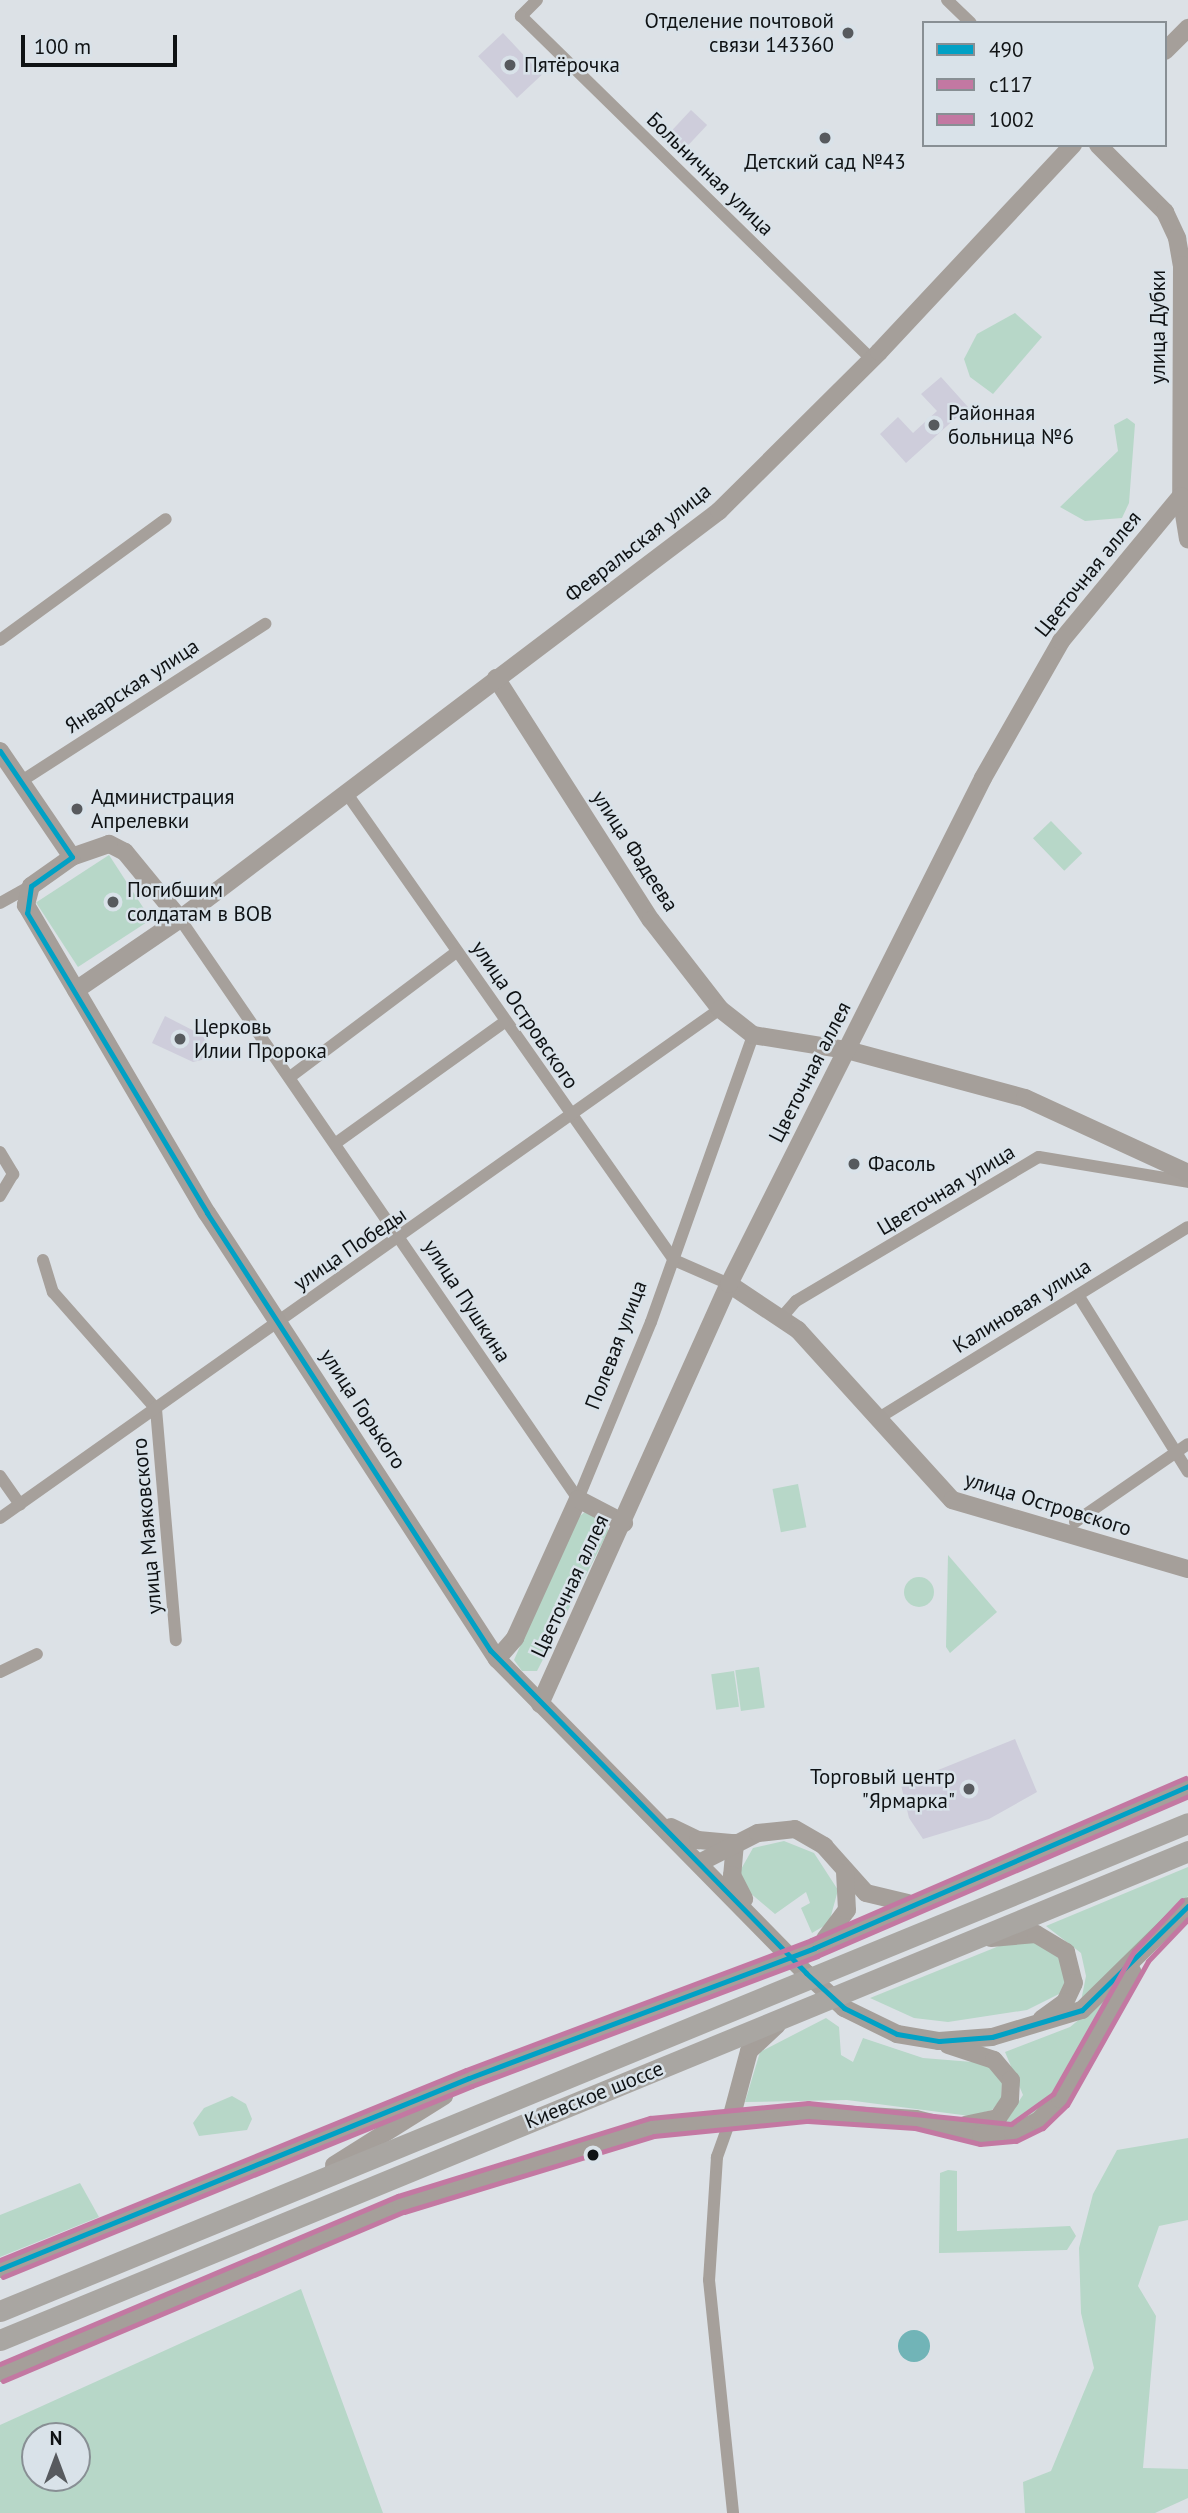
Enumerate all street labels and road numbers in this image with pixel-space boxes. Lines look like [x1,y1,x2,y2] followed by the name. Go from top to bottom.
[641,107,779,241] street label: Больничная улица
[1145,269,1171,385] street label: улица Дубки
[560,478,716,608] street label: Февральская улица
[1030,506,1146,642] street label: Цветочная аллея
[60,633,204,739] street label: Январская улица
[587,786,683,916] street label: улица Фадеева
[466,936,584,1094] street label: улица Островского
[764,997,856,1147] street label: Цветочная аллея
[873,1139,1019,1241] street label: Цветочная улица
[289,1202,411,1296] street label: улица Победы
[418,1235,516,1367] street label: улица Пушкина
[948,1254,1096,1358] street label: Калиновая улица
[580,1277,652,1413] street label: Полевая улица
[315,1344,411,1474] street label: улица Горького
[127,1437,167,1615] street label: улица Маяковского
[961,1467,1135,1541] street label: улица Островского
[526,1511,614,1661] street label: Цветочная аллея
[521,2056,667,2134] street label: Киевское шоссе

